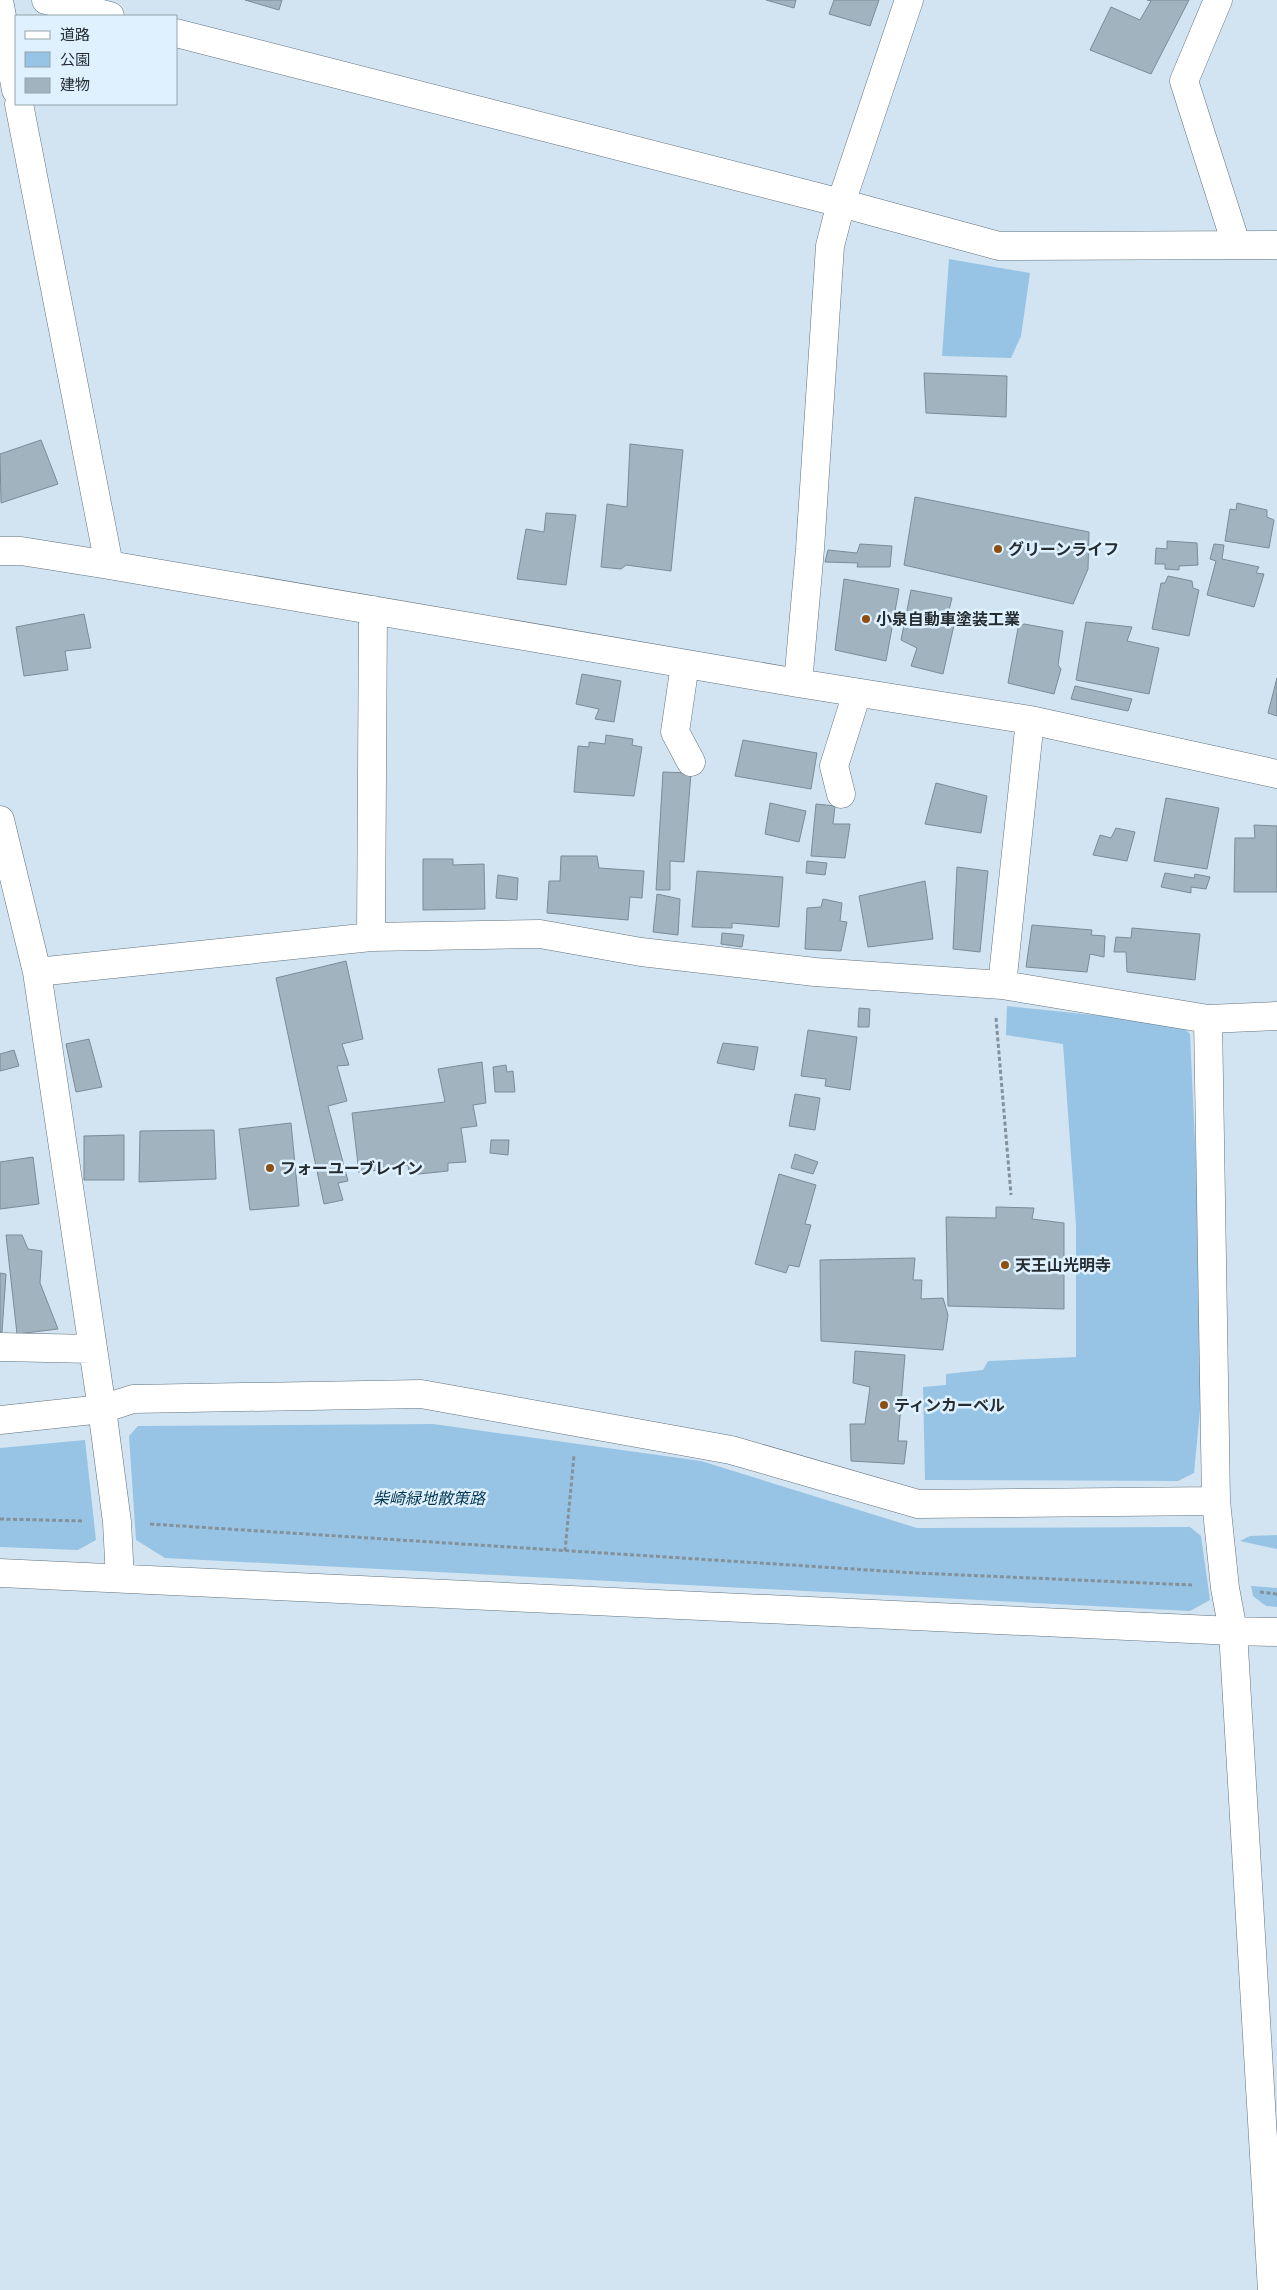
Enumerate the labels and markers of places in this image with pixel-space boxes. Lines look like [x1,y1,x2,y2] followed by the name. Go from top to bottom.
[1008,539,1119,559] place label: グリーンライフ
[992,543,1004,555] marker: グリーンライフ
[876,609,1020,629] place label: 小泉自動車塗装工業
[860,613,872,625] marker: 小泉自動車塗装工業
[280,1158,423,1178] place label: フォーユーブレイン
[264,1162,276,1174] marker: フォーユーブレイン
[1015,1255,1111,1275] place label: 天王山光明寺
[999,1259,1011,1271] marker: 天王山光明寺
[894,1395,1005,1415] place label: ティンカーベル
[878,1399,890,1411] marker: ティンカーベル

